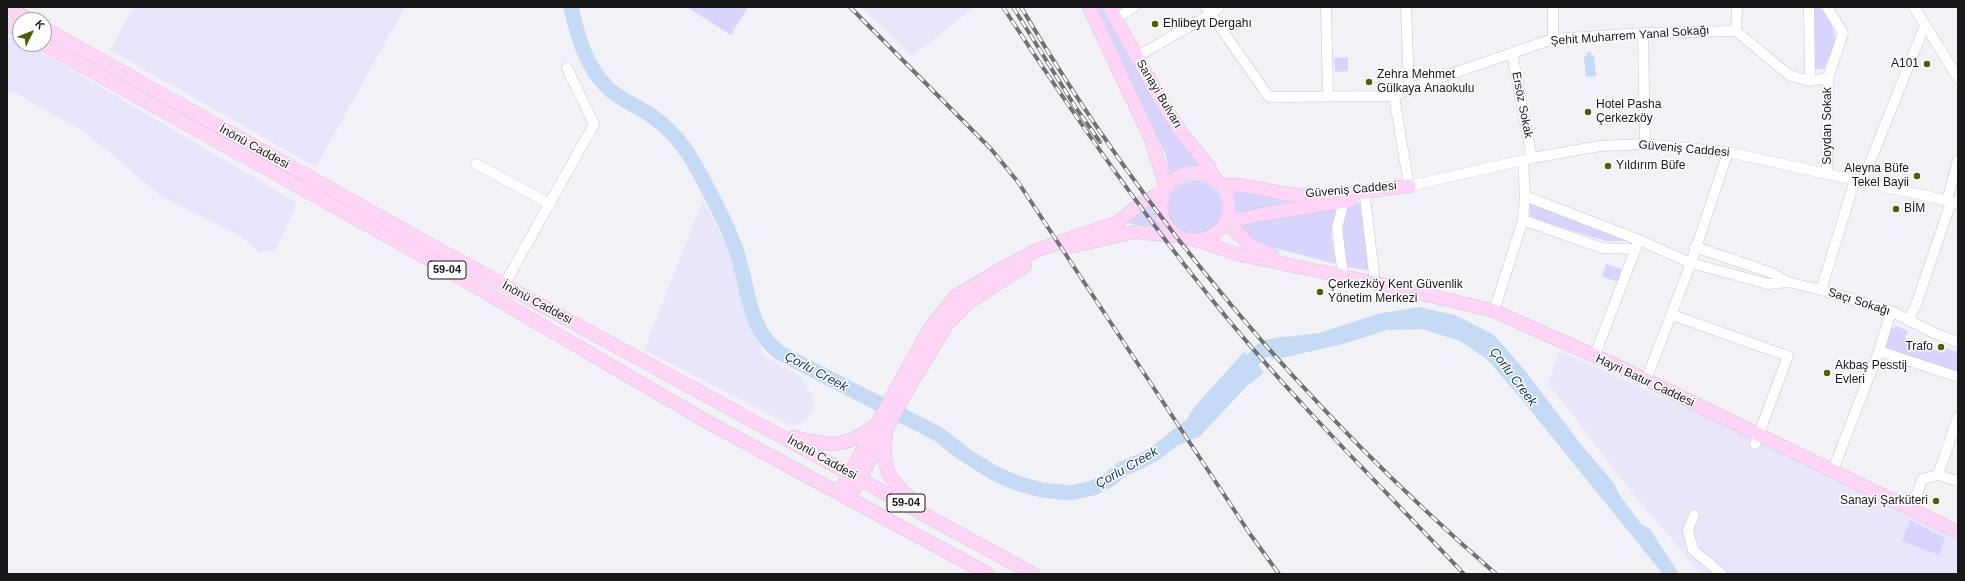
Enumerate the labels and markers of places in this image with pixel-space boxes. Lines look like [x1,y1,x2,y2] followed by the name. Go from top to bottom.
[1163,17,1252,31] place label: Ehlibeyt Dergahı
[1150,19,1160,29] marker: Ehlibeyt Dergahı
[1891,57,1919,71] place label: A101
[1922,59,1932,69] marker: A101
[1377,68,1474,96] place label: Zehra Mehmet Gülkaya Anaokulu
[1364,77,1374,87] marker: Zehra Mehmet Gülkaya Anaokulu
[1596,98,1661,126] place label: Hotel Pasha Çerkezköy
[1583,107,1593,117] marker: Hotel Pasha Çerkezköy
[1616,159,1685,173] place label: Yıldırım Büfe
[1603,161,1613,171] marker: Yıldırım Büfe
[1844,162,1909,190] place label: Aleyna Büfe Tekel Bayii
[1912,171,1922,181] marker: Aleyna Büfe Tekel Bayii
[1904,202,1925,216] place label: BİM
[1891,204,1901,214] marker: BİM
[1328,278,1463,306] place label: Çerkezköy Kent Güvenlik Yönetim Merkezi
[1315,287,1325,297] marker: Çerkezköy Kent Güvenlik Yönetim Merkezi
[1905,340,1933,354] place label: Trafo
[1936,342,1946,352] marker: Trafo
[1835,359,1907,387] place label: Akbaş Pesstij Evleri
[1822,368,1832,378] marker: Akbaş Pesstij Evleri
[1840,494,1928,508] place label: Sanayi Şarküteri
[1931,496,1941,506] marker: Sanayi Şarküteri

